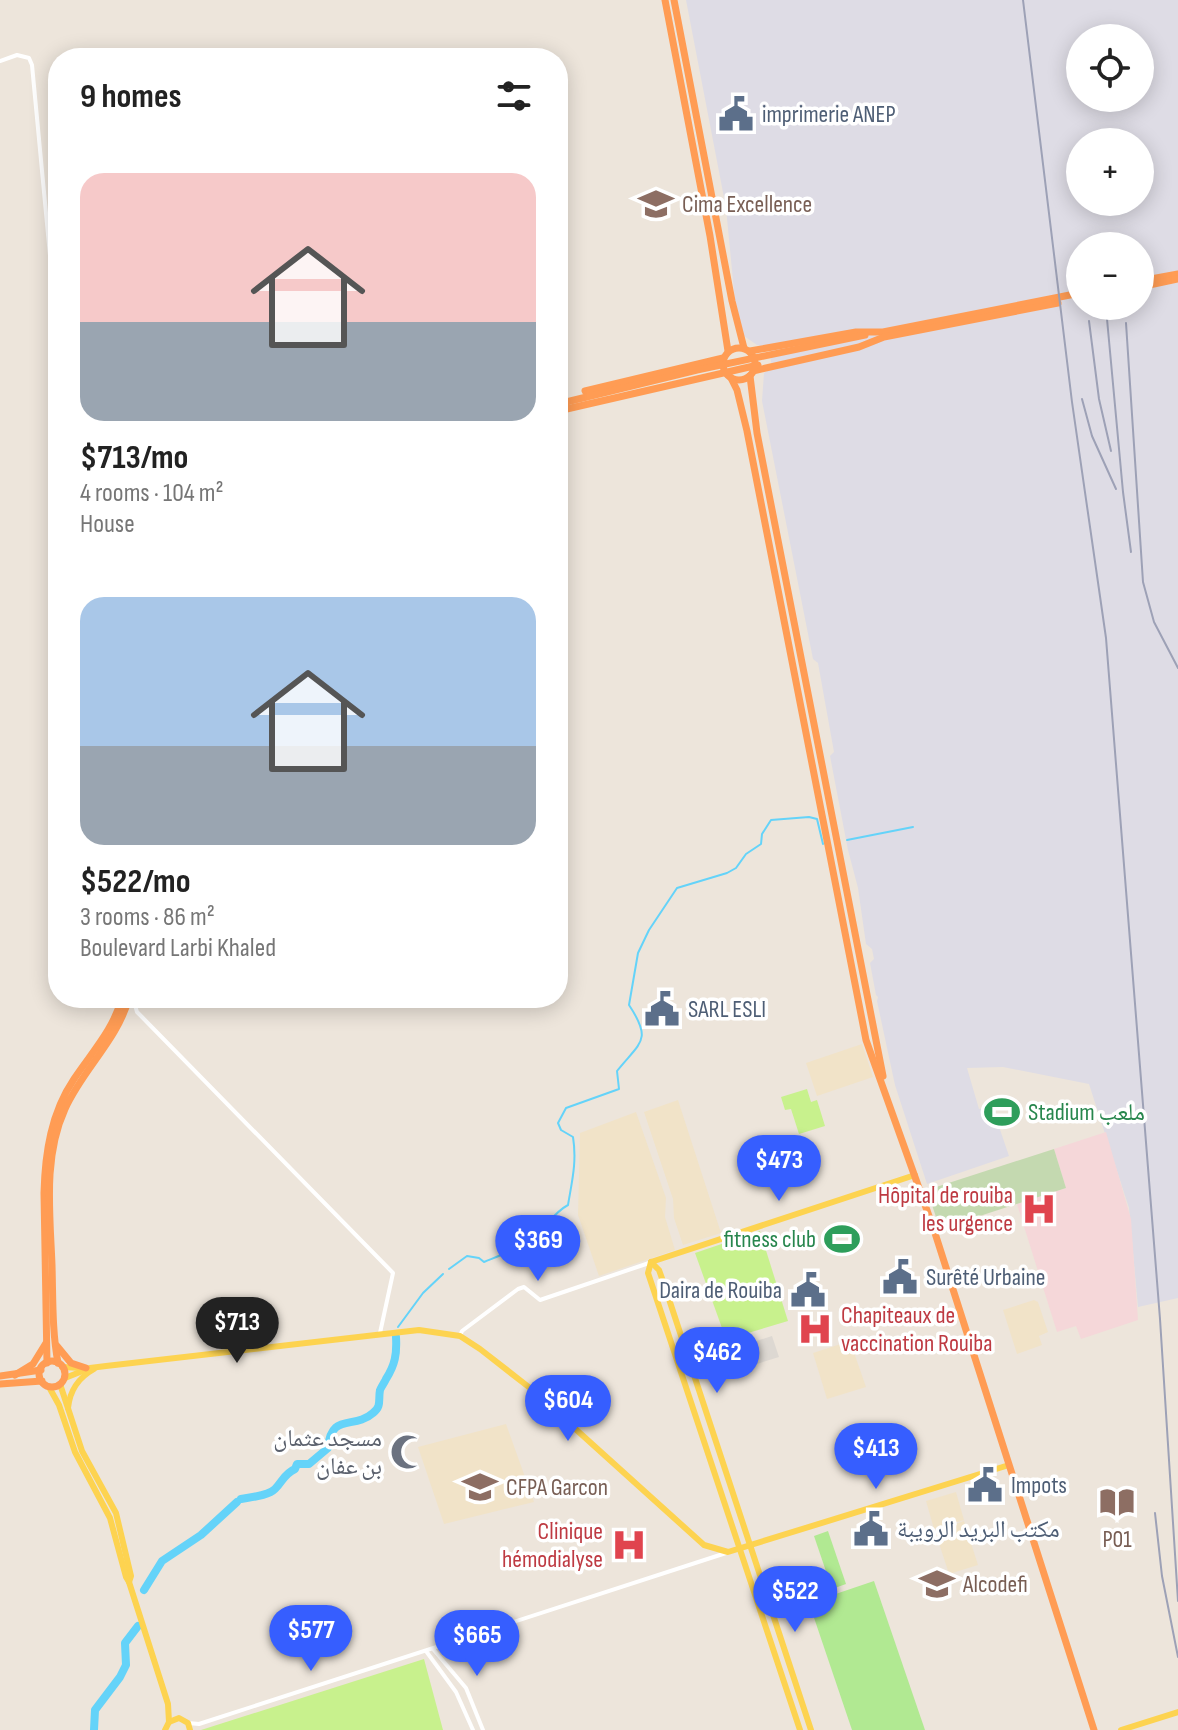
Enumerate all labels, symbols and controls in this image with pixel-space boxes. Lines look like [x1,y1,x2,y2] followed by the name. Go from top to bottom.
[1066,24,1154,320] map controls
[1066,24,1154,112] button: locate
[492,74,536,118] icon: filters
[80,76,181,117] text: 9 homes
[717,95,755,133] public building icon: imprimerie ANEP
[762,100,896,129] place label: imprimerie ANEP
[1066,128,1154,216] button: +
[637,185,675,223] school or university icon: Cima Excellence
[682,190,812,219] place label: Cima Excellence
[236,225,380,369] icon: home
[1066,232,1154,320] button: −
[80,437,188,478] text: $713/mo
[80,478,224,509] text: 4 rooms · 104 m²
[80,509,135,540] text: House
[236,649,380,793] icon: home
[80,861,190,902] text: $522/mo
[80,902,215,933] text: 3 rooms · 86 m²
[80,933,276,964] text: Boulevard Larbi Khaled
[643,990,681,1028] public building icon: SARL ESLI
[688,995,766,1024] place label: SARL ESLI
[983,1093,1021,1131] sports icon: Stadium ملعب
[1028,1098,1145,1127] place label: Stadium ملعب
[732,1135,826,1203] pin: $473
[755,1145,803,1176] text: $473
[878,1181,1013,1238] place label: Hôpital de rouiba les urgence
[1020,1190,1058,1228] hospital icon: Hôpital de rouiba les urgence
[491,1215,585,1283] pin: $369
[823,1220,861,1258] sports icon: fitness club
[513,1225,563,1256] text: $369
[723,1225,816,1254] place label: fitness club
[881,1258,919,1296] public building icon: Surêté Urbaine
[926,1263,1045,1292] place label: Surêté Urbaine
[789,1271,827,1309] public building icon: Daira de Rouiba
[659,1276,782,1305] place label: Daira de Rouiba
[190,1297,284,1365] pin: $713
[841,1301,993,1358] place label: Chapiteaux de vaccination Rouiba
[214,1307,260,1338] text: $713
[796,1310,834,1348] hospital icon: Chapiteaux de vaccination Rouiba
[670,1327,764,1395] pin: $462
[692,1337,742,1368] text: $462
[521,1375,615,1443] pin: $604
[543,1385,593,1416] text: $604
[829,1423,923,1491] pin: $413
[273,1424,382,1481] place label: مسجد عثمان بن عفان
[389,1433,427,1471] mosque icon: مسجد عثمان بن عفان
[852,1433,900,1464] text: $413
[966,1466,1004,1504] public building icon: Impots
[461,1468,499,1506] school or university icon: CFPA Garcon
[1011,1471,1067,1500] place label: Impots
[506,1473,608,1502] place label: CFPA Garcon
[1098,1483,1136,1521] library icon: P01
[852,1510,890,1548] public building icon: مكتب البريد الرويبة
[897,1515,1060,1544] place label: مكتب البريد الرويبة
[502,1517,603,1574] place label: Clinique hémodialyse
[1102,1525,1132,1554] place label: P01
[610,1526,648,1564] hospital icon: Clinique hémodialyse
[918,1565,956,1603] school or university icon: Alcodefi
[748,1566,842,1634] pin: $522
[962,1570,1028,1599] place label: Alcodefi
[771,1576,819,1607] text: $522
[264,1605,358,1673] pin: $577
[430,1610,524,1678] pin: $665
[287,1615,335,1646] text: $577
[452,1620,502,1651] text: $665

